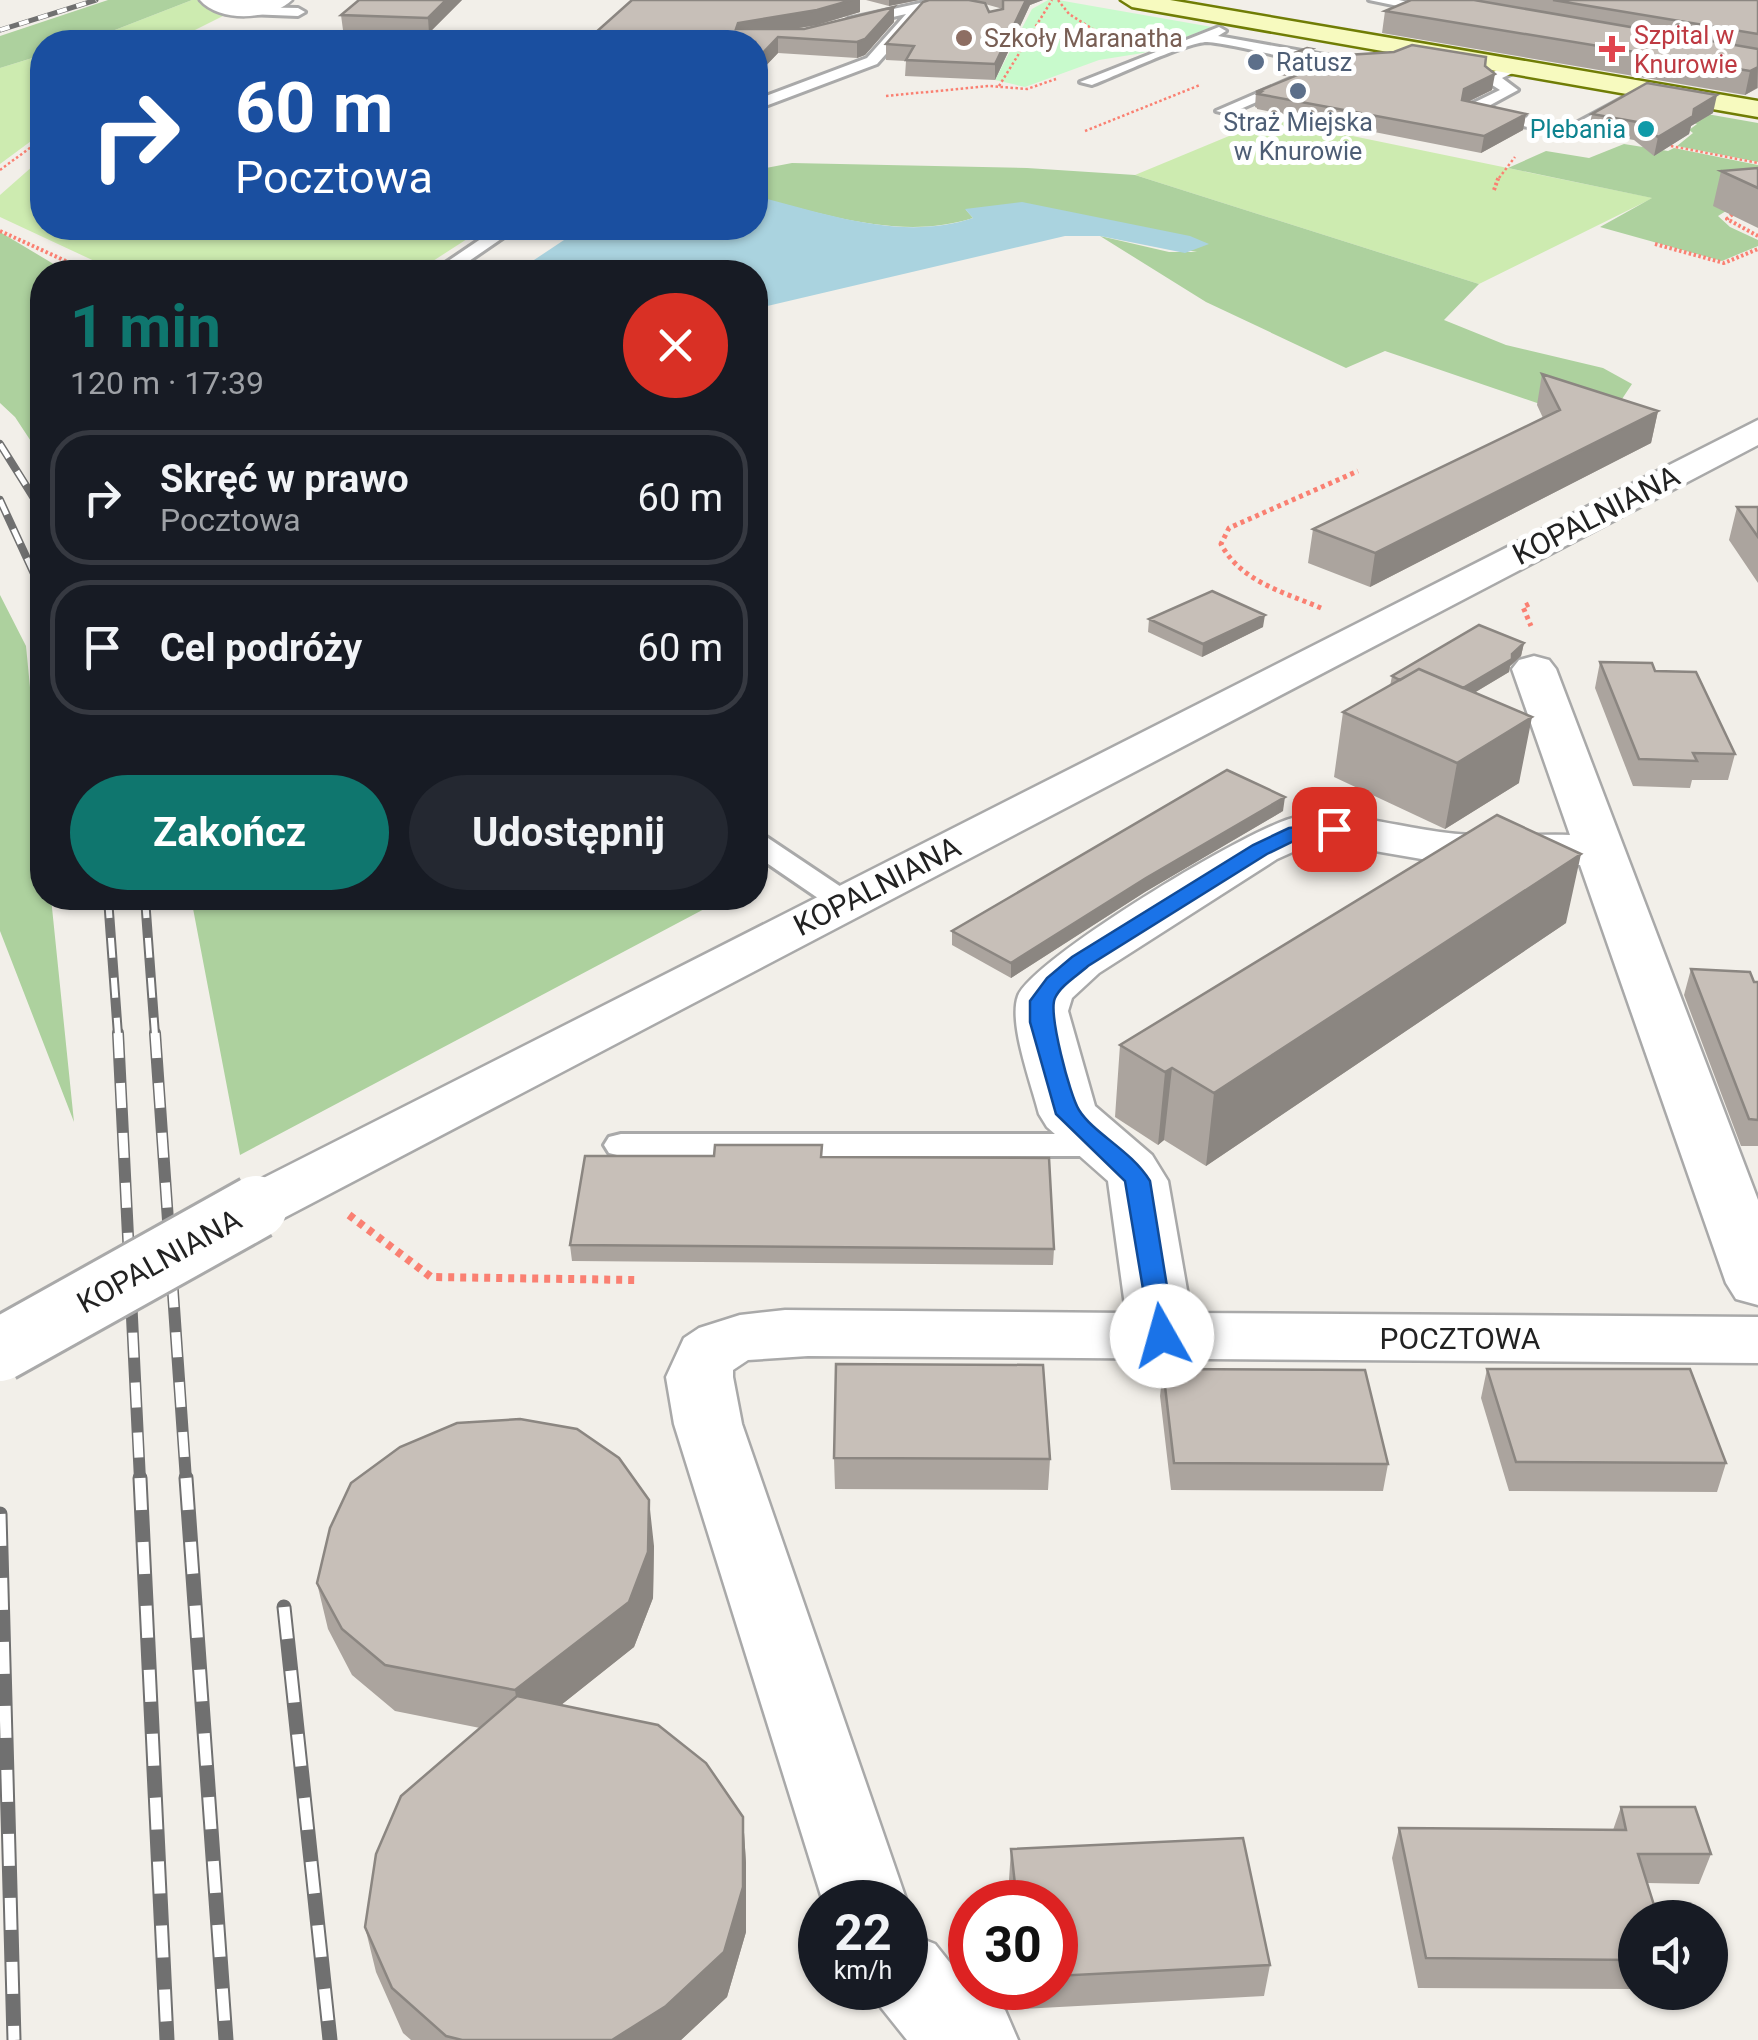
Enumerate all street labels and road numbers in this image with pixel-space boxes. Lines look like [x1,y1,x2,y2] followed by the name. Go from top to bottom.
[1507,458,1686,572] street label: KOPALNIANA
[788,829,967,943] street label: KOPALNIANA
[71,1201,248,1320] street label: KOPALNIANA
[1380,1321,1541,1356] street label: POCZTOWA

